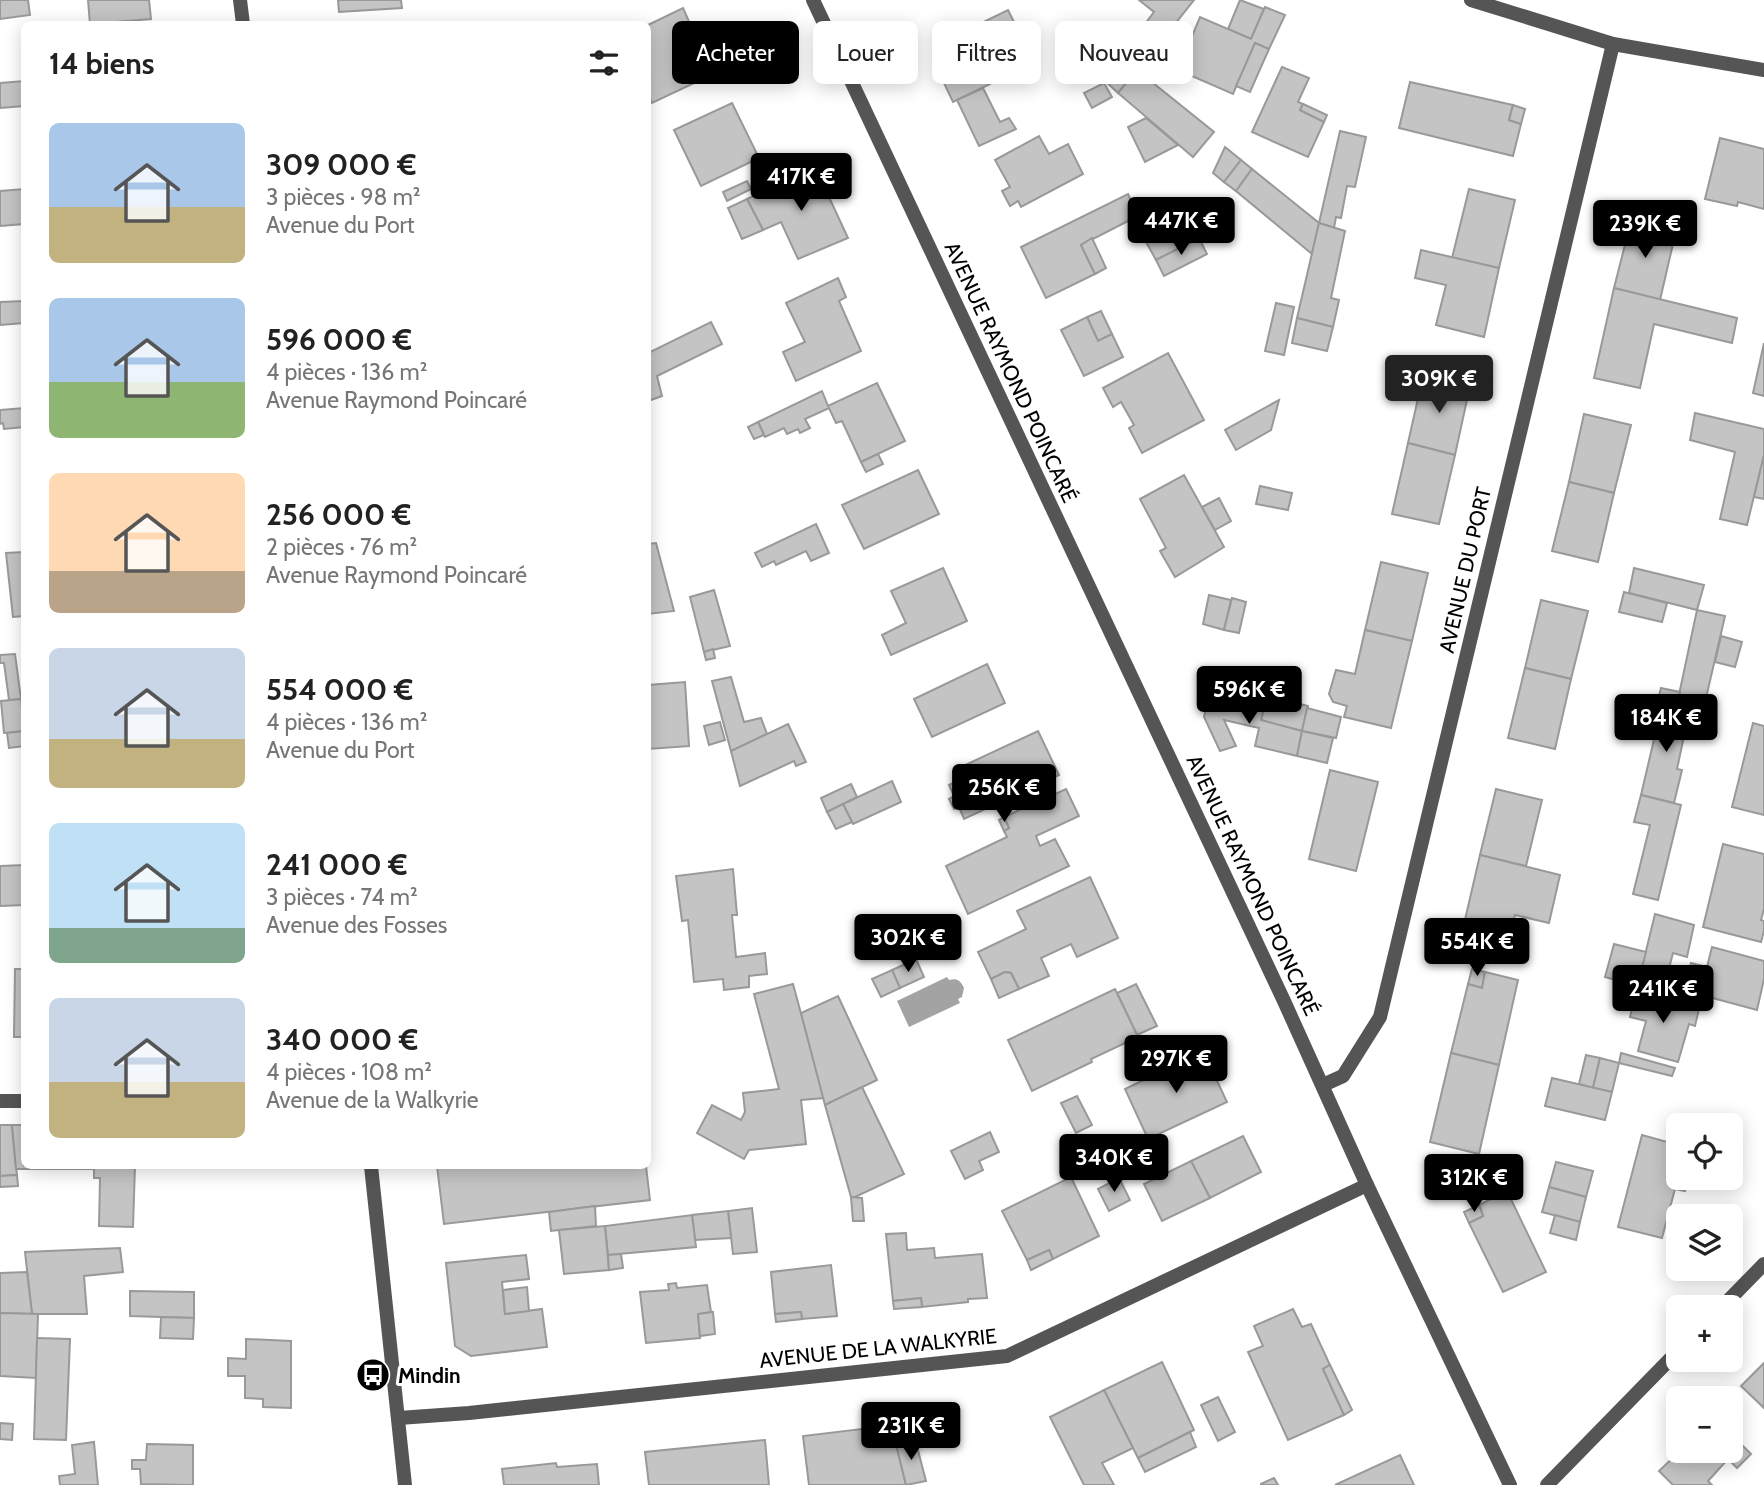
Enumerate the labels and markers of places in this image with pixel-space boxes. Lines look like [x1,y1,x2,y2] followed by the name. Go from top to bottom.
[744,154,858,213] pin: 417K €
[1124,198,1238,257] pin: 447K €
[1588,201,1702,260] pin: 239K €
[1382,356,1496,415] pin: 309K €
[1192,666,1306,726] pin: 596K €
[1609,694,1723,754] pin: 184K €
[947,764,1061,824] pin: 256K €
[851,914,965,974] pin: 302K €
[1420,918,1534,978] pin: 554K €
[1606,965,1720,1025] pin: 241K €
[1119,1036,1233,1095] pin: 297K €
[1057,1134,1171,1194] pin: 340K €
[1417,1154,1531,1214] pin: 312K €
[354,1356,392,1394] bus stop icon: Mindin
[398,1363,461,1388] place label: Mindin
[854,1402,968,1462] pin: 231K €

